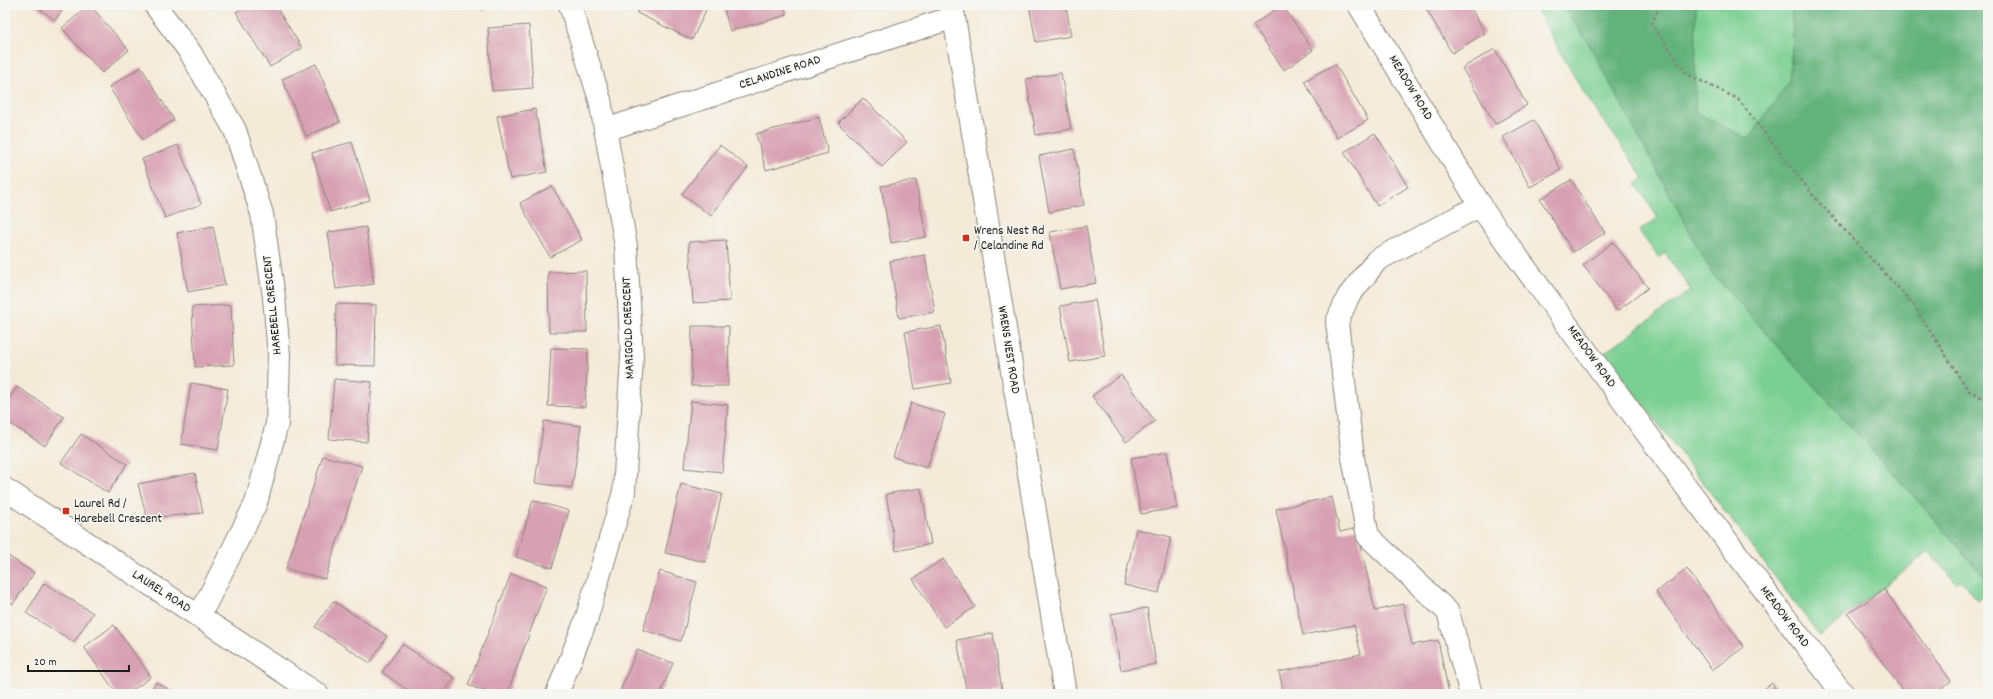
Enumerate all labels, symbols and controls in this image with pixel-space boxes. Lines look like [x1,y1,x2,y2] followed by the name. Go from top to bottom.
[737,51,824,95] street label: CELANDINE ROAD
[1383,52,1437,124] street label: MEADOW ROAD
[974,222,1044,256] place label: Wrens Nest Rd / Celandine Rd
[961,233,971,243] marker: Wrens Nest Rd / Celandine Rd
[258,254,288,356] street label: HAREBELL CRESCENT
[618,276,640,380] street label: MARIGOLD CRESCENT
[992,305,1024,396] street label: WRENS NEST ROAD
[1562,322,1620,392] street label: MEADOW ROAD
[74,495,162,529] place label: Laurel Rd / Harebell Crescent
[61,506,71,516] marker: Laurel Rd / Harebell Crescent
[128,566,194,618] street label: LAUREL ROAD
[1754,582,1814,652] street label: MEADOW ROAD
[28,647,129,673] scale bar
[34,654,57,671] text: 20 m

